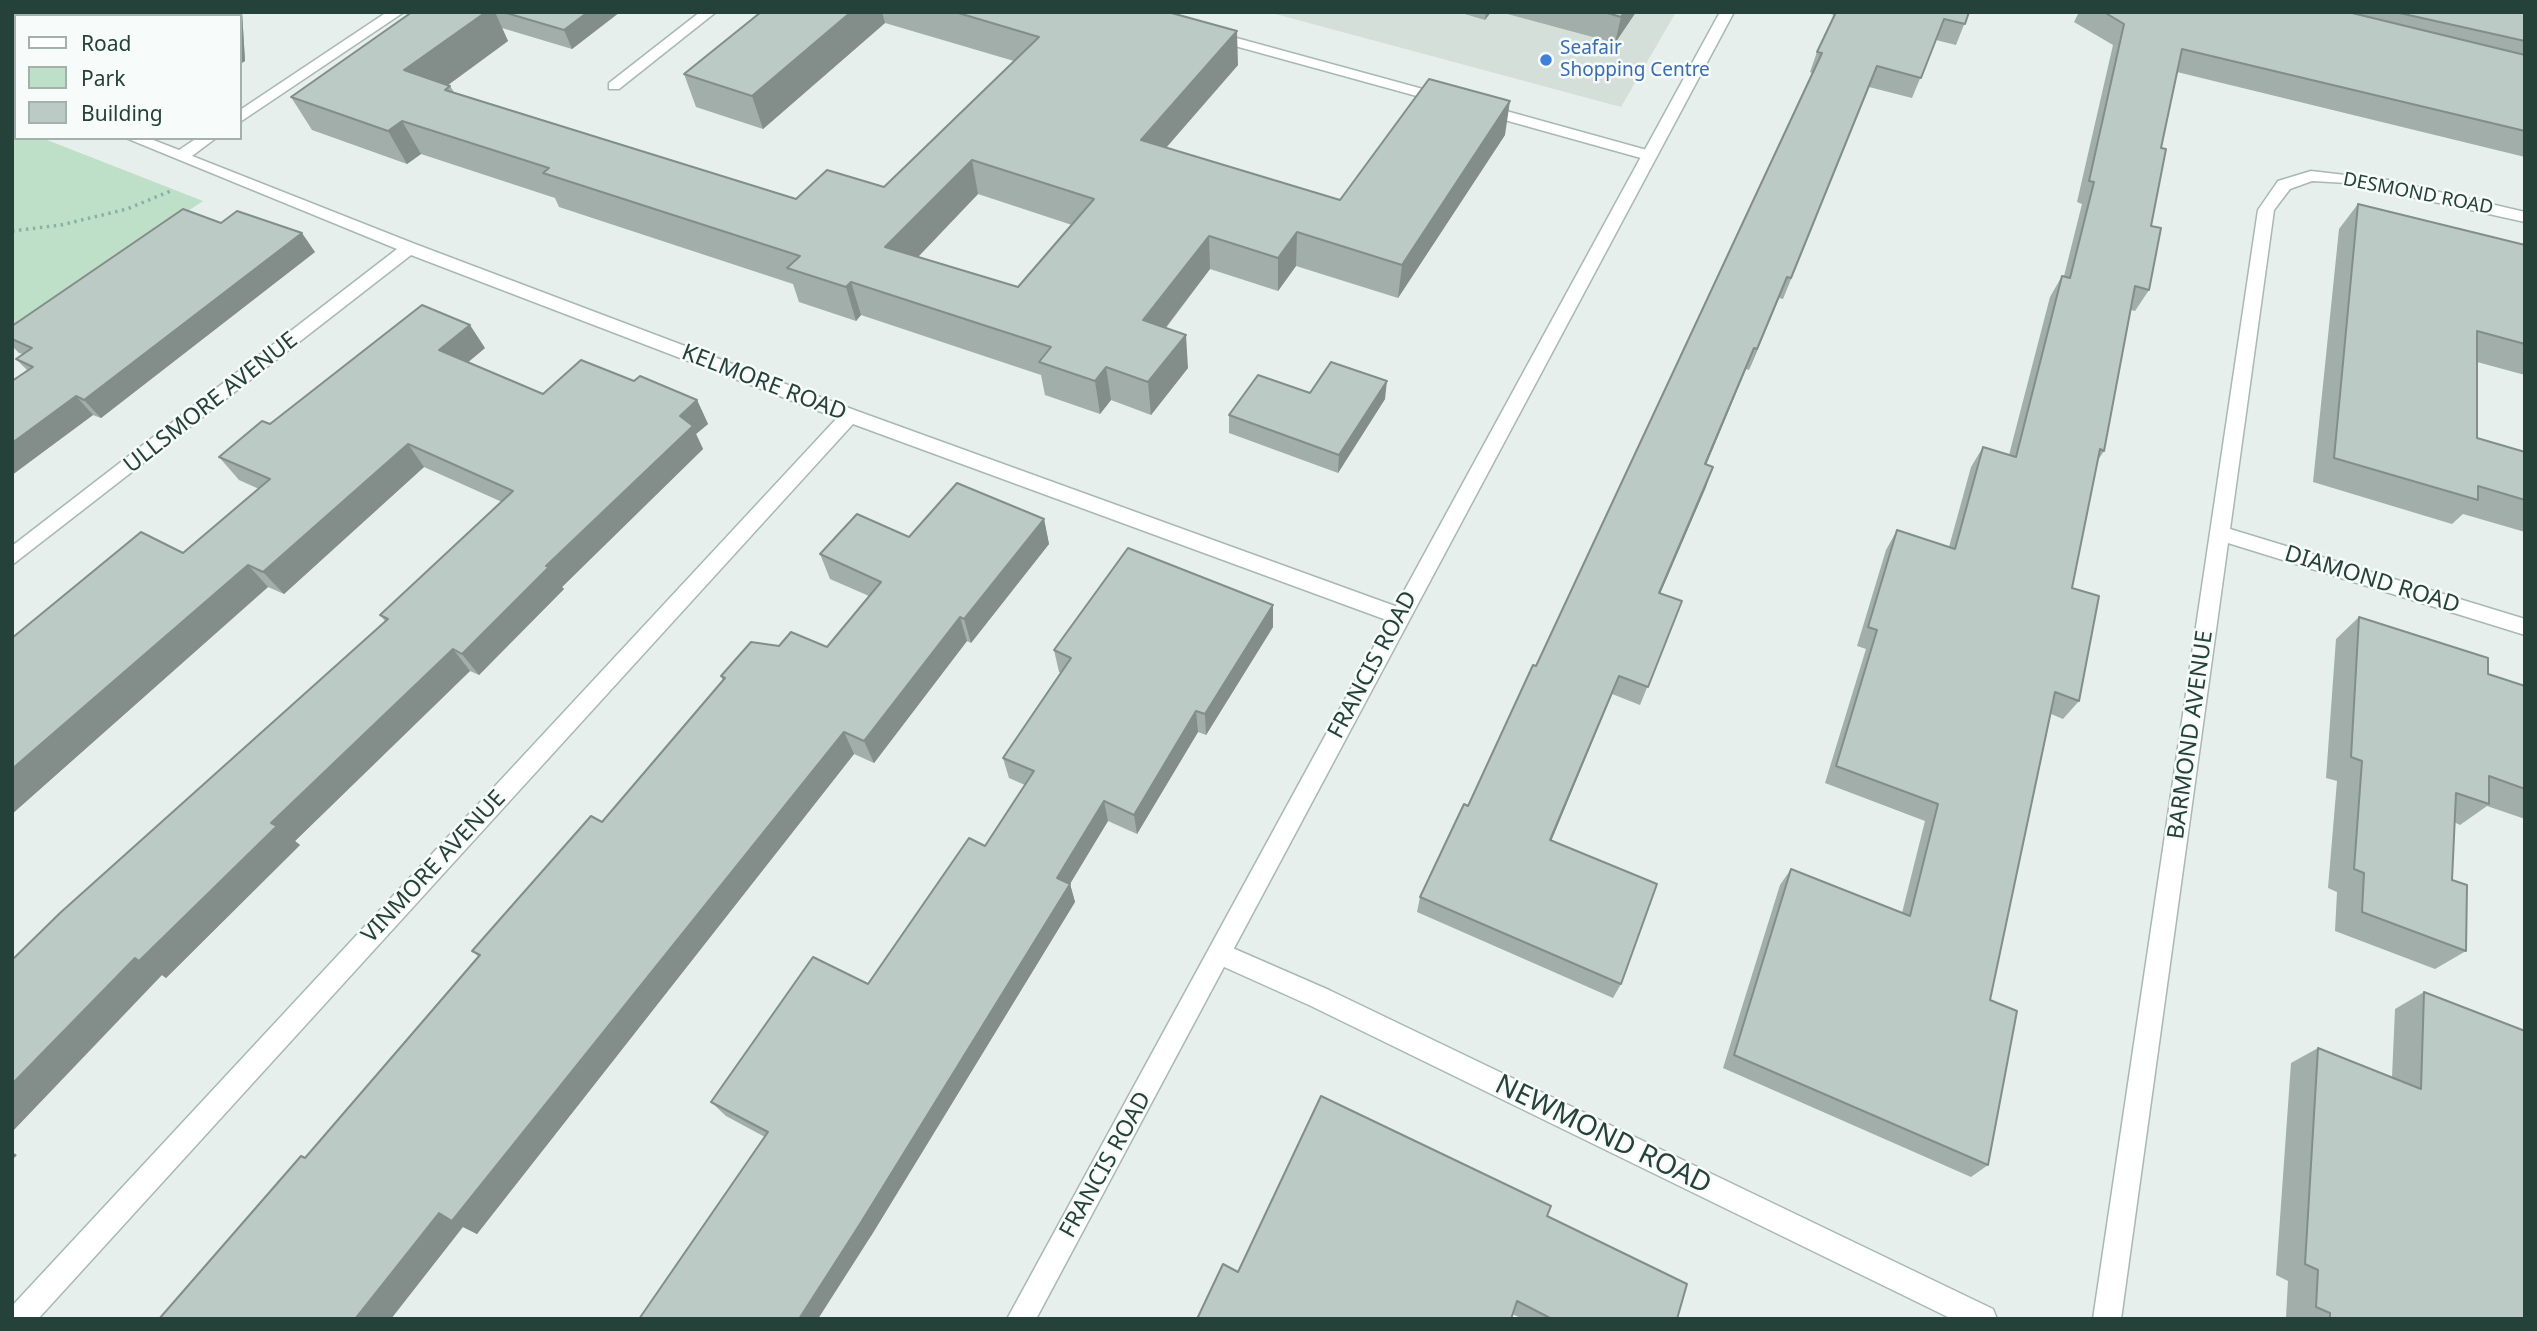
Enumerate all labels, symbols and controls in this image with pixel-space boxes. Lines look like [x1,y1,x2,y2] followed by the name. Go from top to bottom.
[14,14,242,140] legend
[81,29,131,57] text: Road
[1560,38,1710,82] place label: Seafair Shopping Centre
[1538,52,1554,68] marker: Seafair Shopping Centre
[81,64,125,92] text: Park
[81,99,163,127] text: Building
[2341,168,2495,220] street label: DESMOND ROAD
[119,327,303,479] street label: ULLSMORE AVENUE
[678,339,850,427] street label: KELMORE ROAD
[2281,540,2463,620] street label: DIAMOND ROAD
[1323,587,1423,743] street label: FRANCIS ROAD
[2163,629,2219,841] street label: BARMOND AVENUE
[356,785,512,949] street label: VINMORE AVENUE
[1489,1068,1717,1202] street label: NEWMOND ROAD
[1055,1087,1157,1243] street label: FRANCIS ROAD

